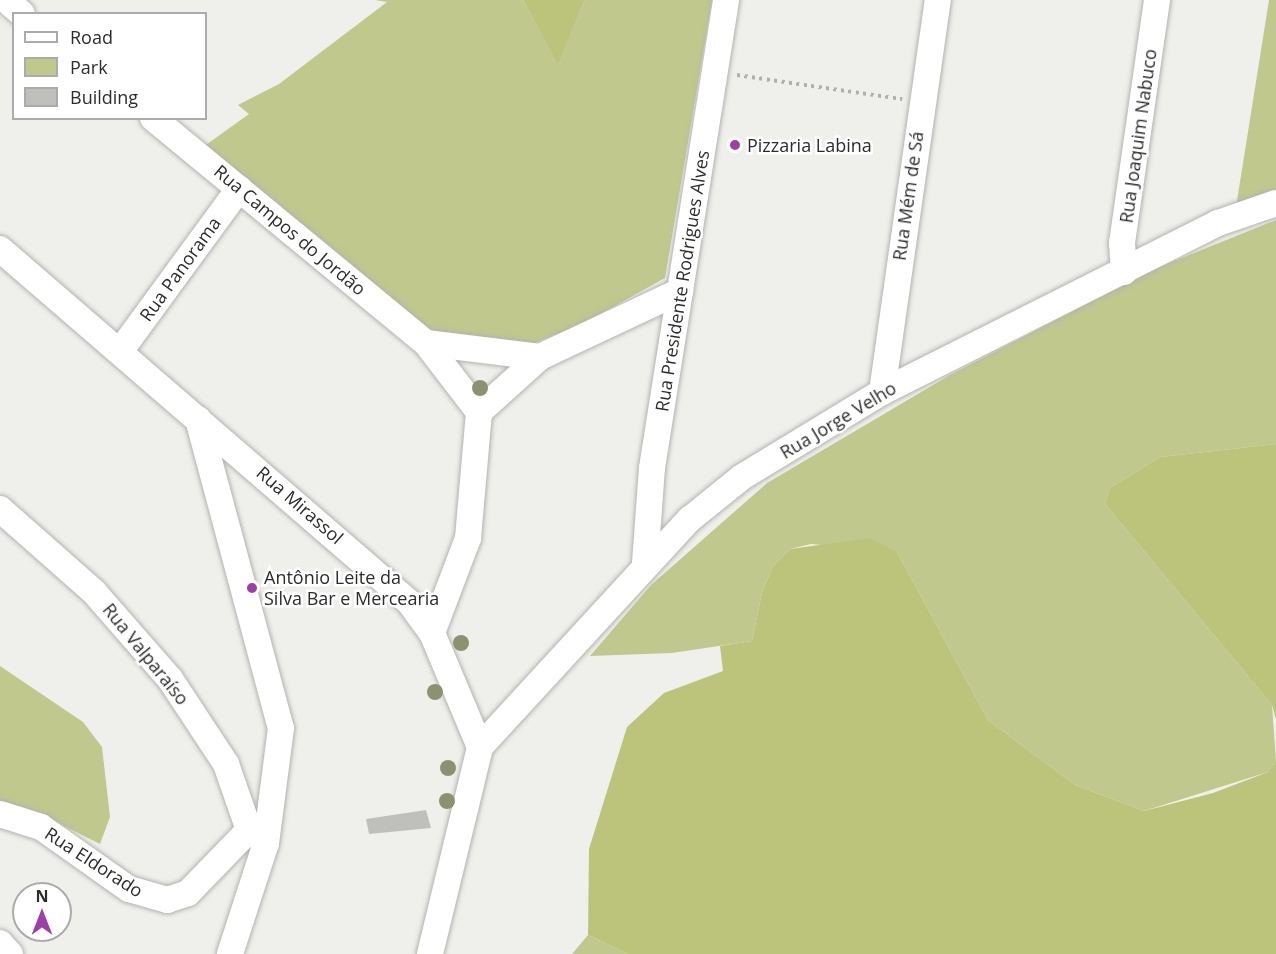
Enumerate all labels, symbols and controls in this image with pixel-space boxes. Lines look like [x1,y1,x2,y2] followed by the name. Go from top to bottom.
[12,12,207,120] legend
[70,25,113,49] text: Road
[1115,48,1161,224] street label: Rua Joaquim Nabuco
[70,55,108,79] text: Park
[70,85,138,109] text: Building
[888,130,928,262] street label: Rua Mém de Sá
[747,134,872,156] place label: Pizzaria Labina
[728,138,742,152] marker: Pizzaria Labina
[651,149,713,413] street label: Rua Presidente Rodrigues Alves
[210,160,370,300] street label: Rua Campos do Jordão
[135,213,225,325] street label: Rua Panorama
[776,377,900,463] street label: Rua Jorge Velho
[252,462,348,548] street label: Rua Mirassol
[264,567,439,610] place label: Antônio Leite da Silva Bar e Mercearia
[245,581,259,595] marker: Antônio Leite da Silva Bar e Mercearia
[98,599,194,709] street label: Rua Valparaíso
[41,822,147,902] street label: Rua Eldorado
[12,882,72,942] north arrow
[35,885,49,907] text: N

